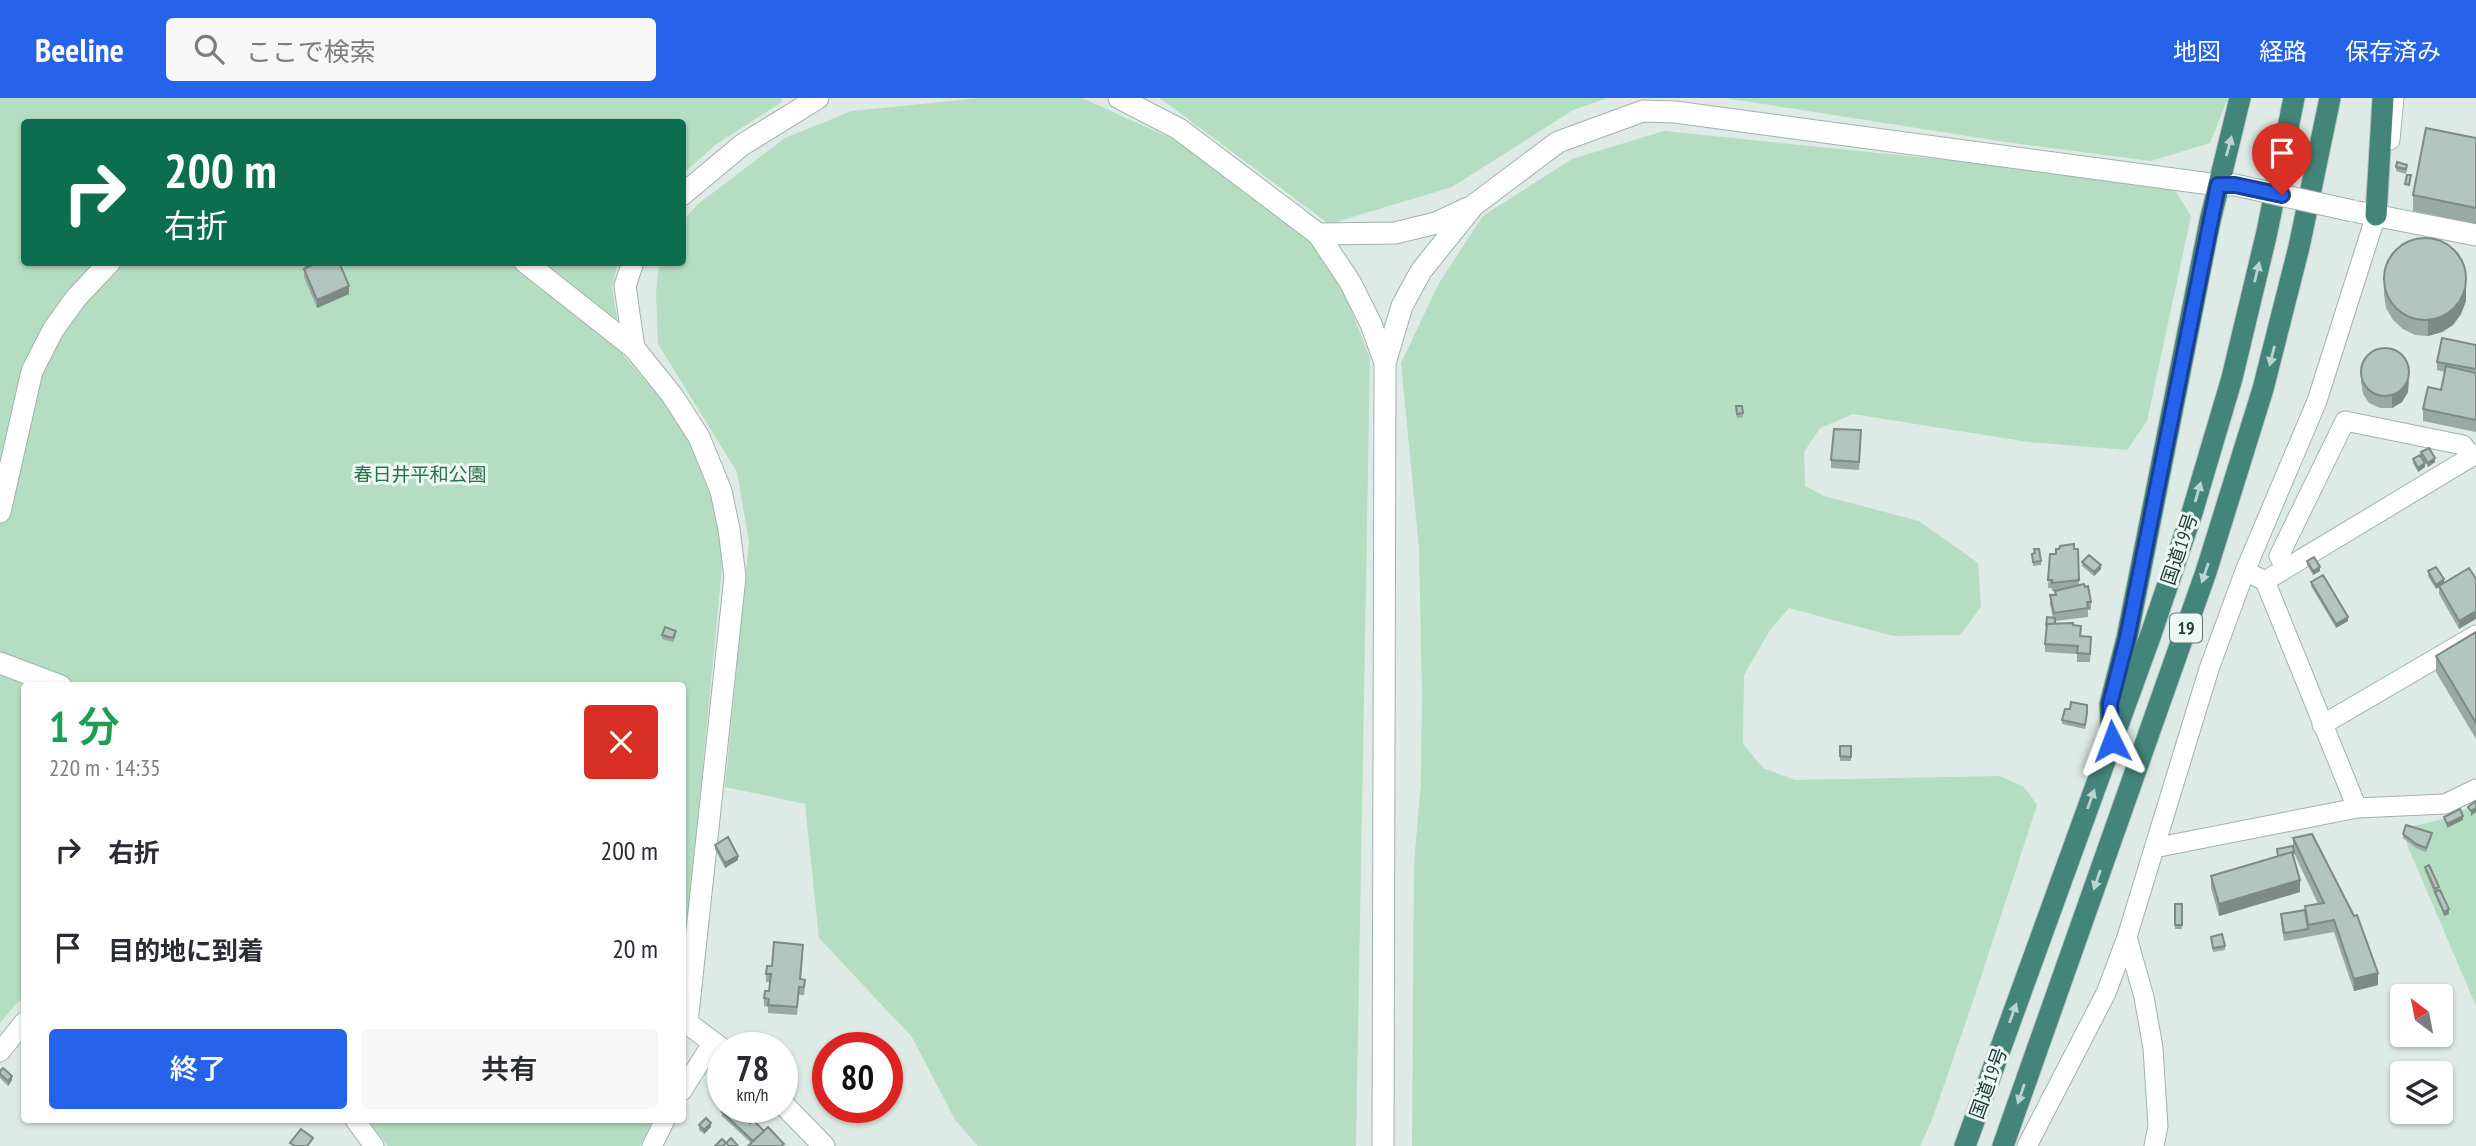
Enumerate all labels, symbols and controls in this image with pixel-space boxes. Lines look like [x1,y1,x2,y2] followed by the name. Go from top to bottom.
[166,18,656,81] search box
[35,28,124,71] text: Beeline
[190,30,228,68] icon: search
[246,35,376,68] text: ここで検索
[2173,36,2221,67] text: 地図
[2259,36,2307,67] text: 経路
[2345,36,2441,67] text: 保存済み
[2252,123,2312,195] pin
[2263,134,2301,172] icon: arrive
[2224,135,2235,157] one-way arrow
[164,138,277,202] text: 200 m
[49,147,140,238] icon: right
[164,204,228,246] text: 右折
[2252,261,2263,283] one-way arrow
[2266,345,2277,367] one-way arrow
[353,462,487,486] park label: 春日井平和公園
[2194,481,2204,502] one-way arrow
[2156,510,2202,588] street label: 国道19号
[2199,563,2210,584] one-way arrow
[2170,614,2202,642] road number: 19
[49,699,120,754] text: 1 分
[2075,704,2149,778] position arrow
[584,705,658,779] button: close
[49,753,161,782] text: 220 m · 14:35
[2086,788,2097,809] one-way arrow
[49,831,87,869] icon: right
[600,834,658,867] text: 200 m
[108,836,160,869] text: 右折
[2091,870,2102,891] one-way arrow
[49,929,87,967] icon: arrive
[612,932,658,965] text: 20 m
[108,934,264,967] text: 目的地に到着
[2390,984,2454,1046] north arrow
[2390,984,2453,1124] map controls
[2008,1002,2019,1023] one-way arrow
[49,1029,347,1109] button: 終了
[361,1029,658,1109] button: 共有
[812,1032,903,1123] speed limit sign: 80
[1964,1044,2012,1122] street label: 国道19号
[736,1045,769,1091] text: 78
[2390,1061,2453,1124] button: layers
[737,1083,768,1106] text: km/h
[2015,1084,2026,1105] one-way arrow

